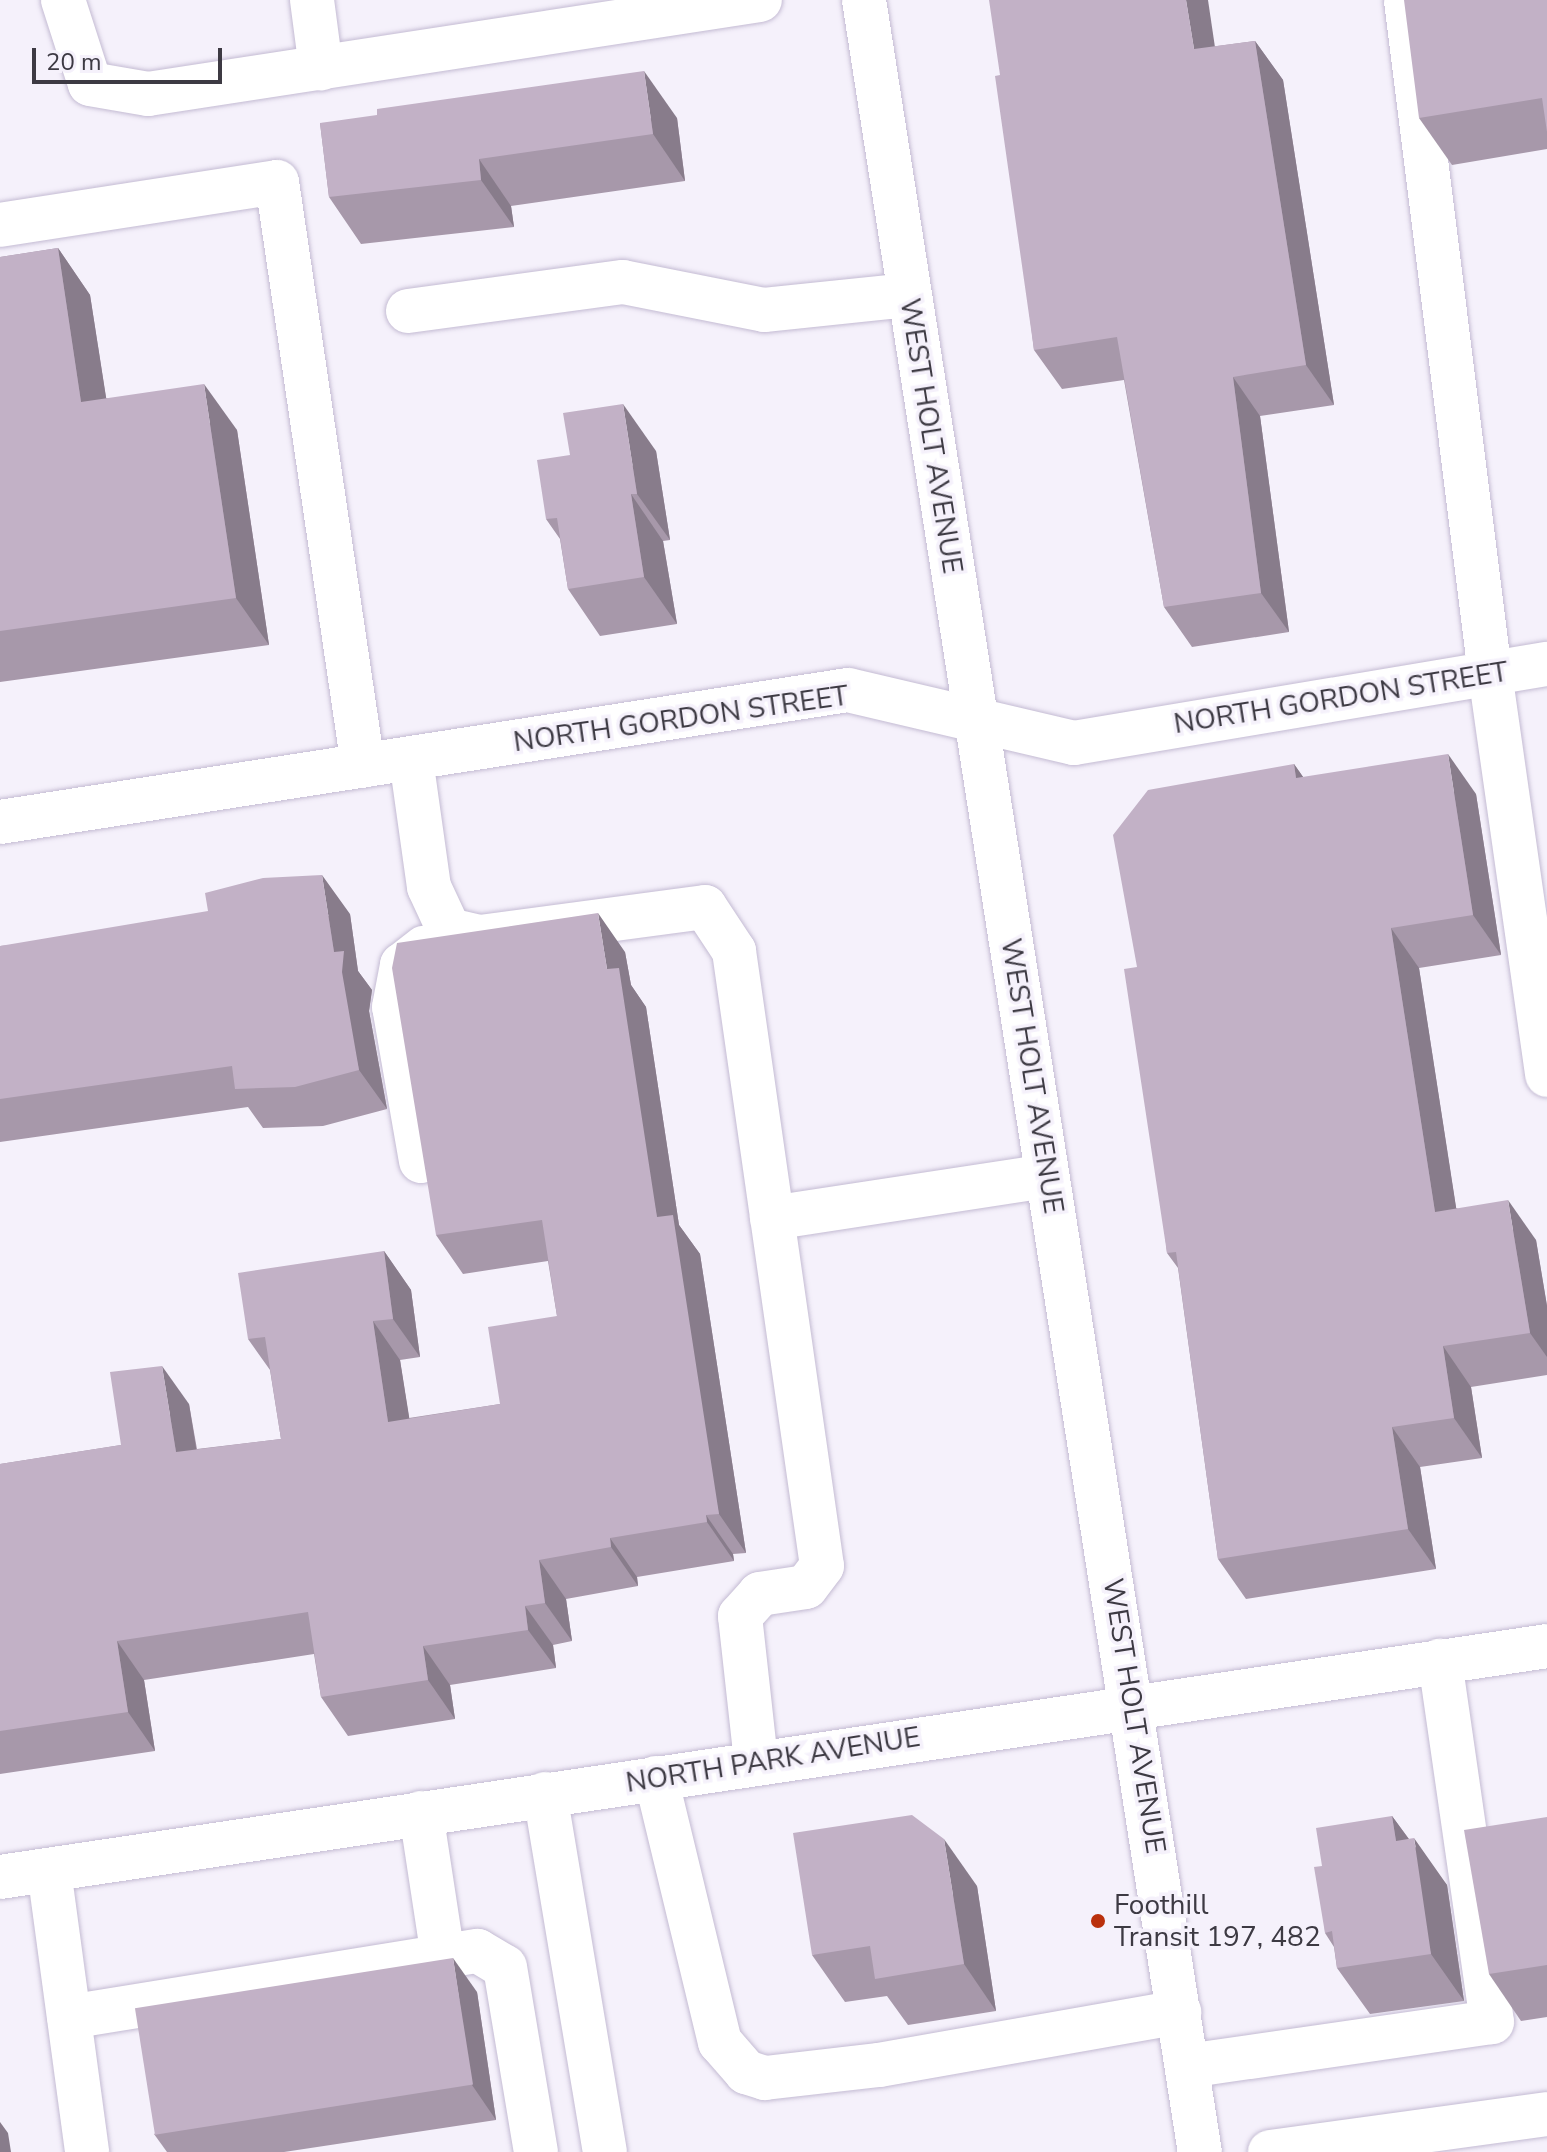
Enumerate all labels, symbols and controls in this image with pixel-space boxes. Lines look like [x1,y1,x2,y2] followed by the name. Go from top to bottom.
[36,32,226,82] scale bar
[46,46,102,78] text: 20 m
[893,296,969,576] street label: WEST HOLT AVENUE
[1171,655,1511,741] street label: NORTH GORDON STREET
[511,679,851,759] street label: NORTH GORDON STREET
[994,936,1070,1216] street label: WEST HOLT AVENUE
[1096,1576,1172,1856] street label: WEST HOLT AVENUE
[624,1720,922,1800] street label: NORTH PARK AVENUE
[1114,1888,1321,1954] place label: Foothill Transit 197, 482
[1089,1912,1107,1930] marker: Foothill Transit 197, 482

